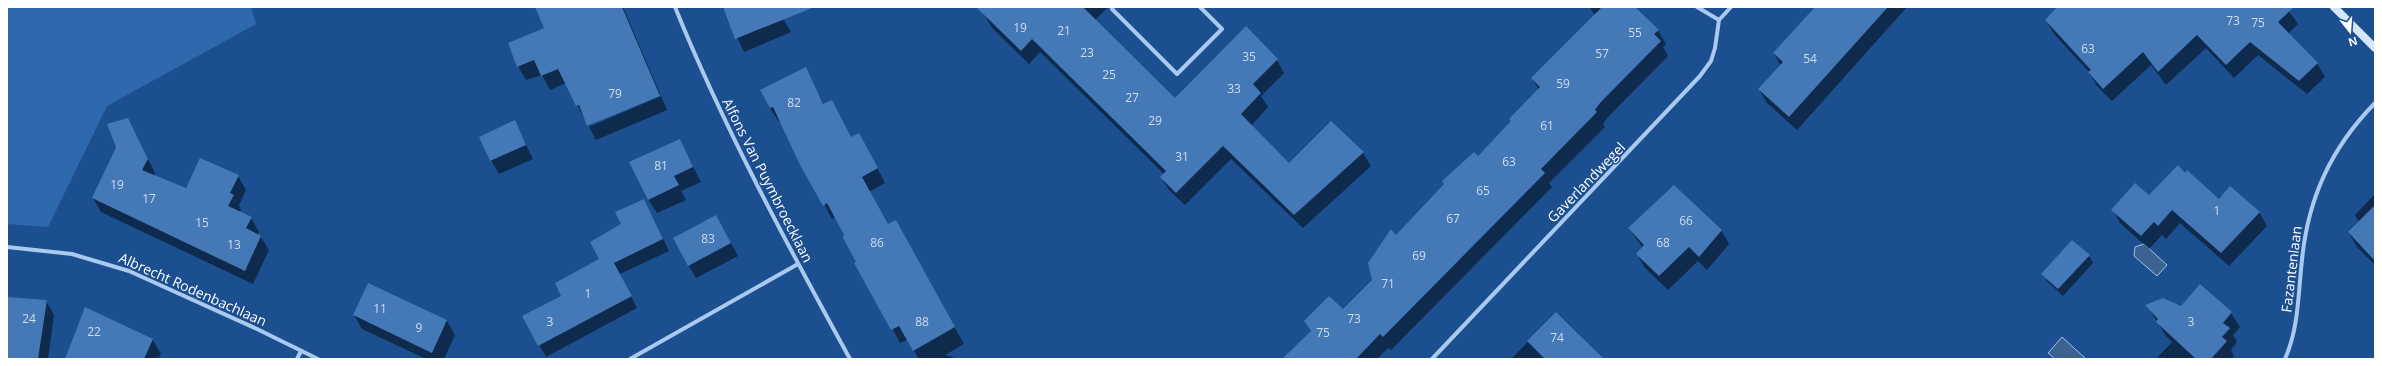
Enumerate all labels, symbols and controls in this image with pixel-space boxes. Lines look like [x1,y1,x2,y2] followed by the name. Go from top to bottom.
[2226,12,2240,29] house number: 73
[2330,12,2370,52] north arrow
[2251,14,2265,31] house number: 75
[1013,19,1027,36] house number: 19
[1057,22,1071,39] house number: 21
[1628,24,1642,41] house number: 55
[2347,34,2360,51] text: N
[2081,40,2095,57] house number: 63
[1080,44,1094,61] house number: 23
[1595,45,1609,62] house number: 57
[1242,48,1256,65] house number: 35
[1803,50,1817,67] house number: 54
[1102,66,1116,83] house number: 25
[1556,75,1570,92] house number: 59
[1227,80,1241,97] house number: 33
[608,85,622,102] house number: 79
[1125,89,1139,106] house number: 27
[787,94,801,111] house number: 82
[718,95,818,265] street label: Alfons Van Puymbroecklaan
[1148,112,1162,129] house number: 29
[1540,117,1554,134] house number: 61
[1543,138,1629,226] street label: Gaverlandwegel
[1175,148,1189,165] house number: 31
[1502,153,1516,170] house number: 63
[654,157,668,174] house number: 81
[110,176,124,193] house number: 19
[1476,182,1490,199] house number: 65
[142,190,156,207] house number: 17
[2214,202,2220,219] house number: 1
[1446,210,1460,227] house number: 67
[1679,212,1693,229] house number: 66
[195,214,209,231] house number: 15
[2276,225,2306,313] street label: Fazantenlaan
[701,230,715,247] house number: 83
[870,234,884,251] house number: 86
[1656,234,1670,251] house number: 68
[227,236,241,253] house number: 13
[1412,247,1426,264] house number: 69
[116,248,270,330] street label: Albrecht Rodenbachlaan
[1381,275,1395,292] house number: 71
[585,285,591,302] house number: 1
[373,300,387,317] house number: 11
[22,310,36,327] house number: 24
[1347,310,1361,327] house number: 73
[547,313,554,330] house number: 3
[915,313,929,330] house number: 88
[2188,313,2195,330] house number: 3
[416,319,423,336] house number: 9
[87,323,101,340] house number: 22
[1316,324,1330,341] house number: 75
[1550,329,1564,346] house number: 74

